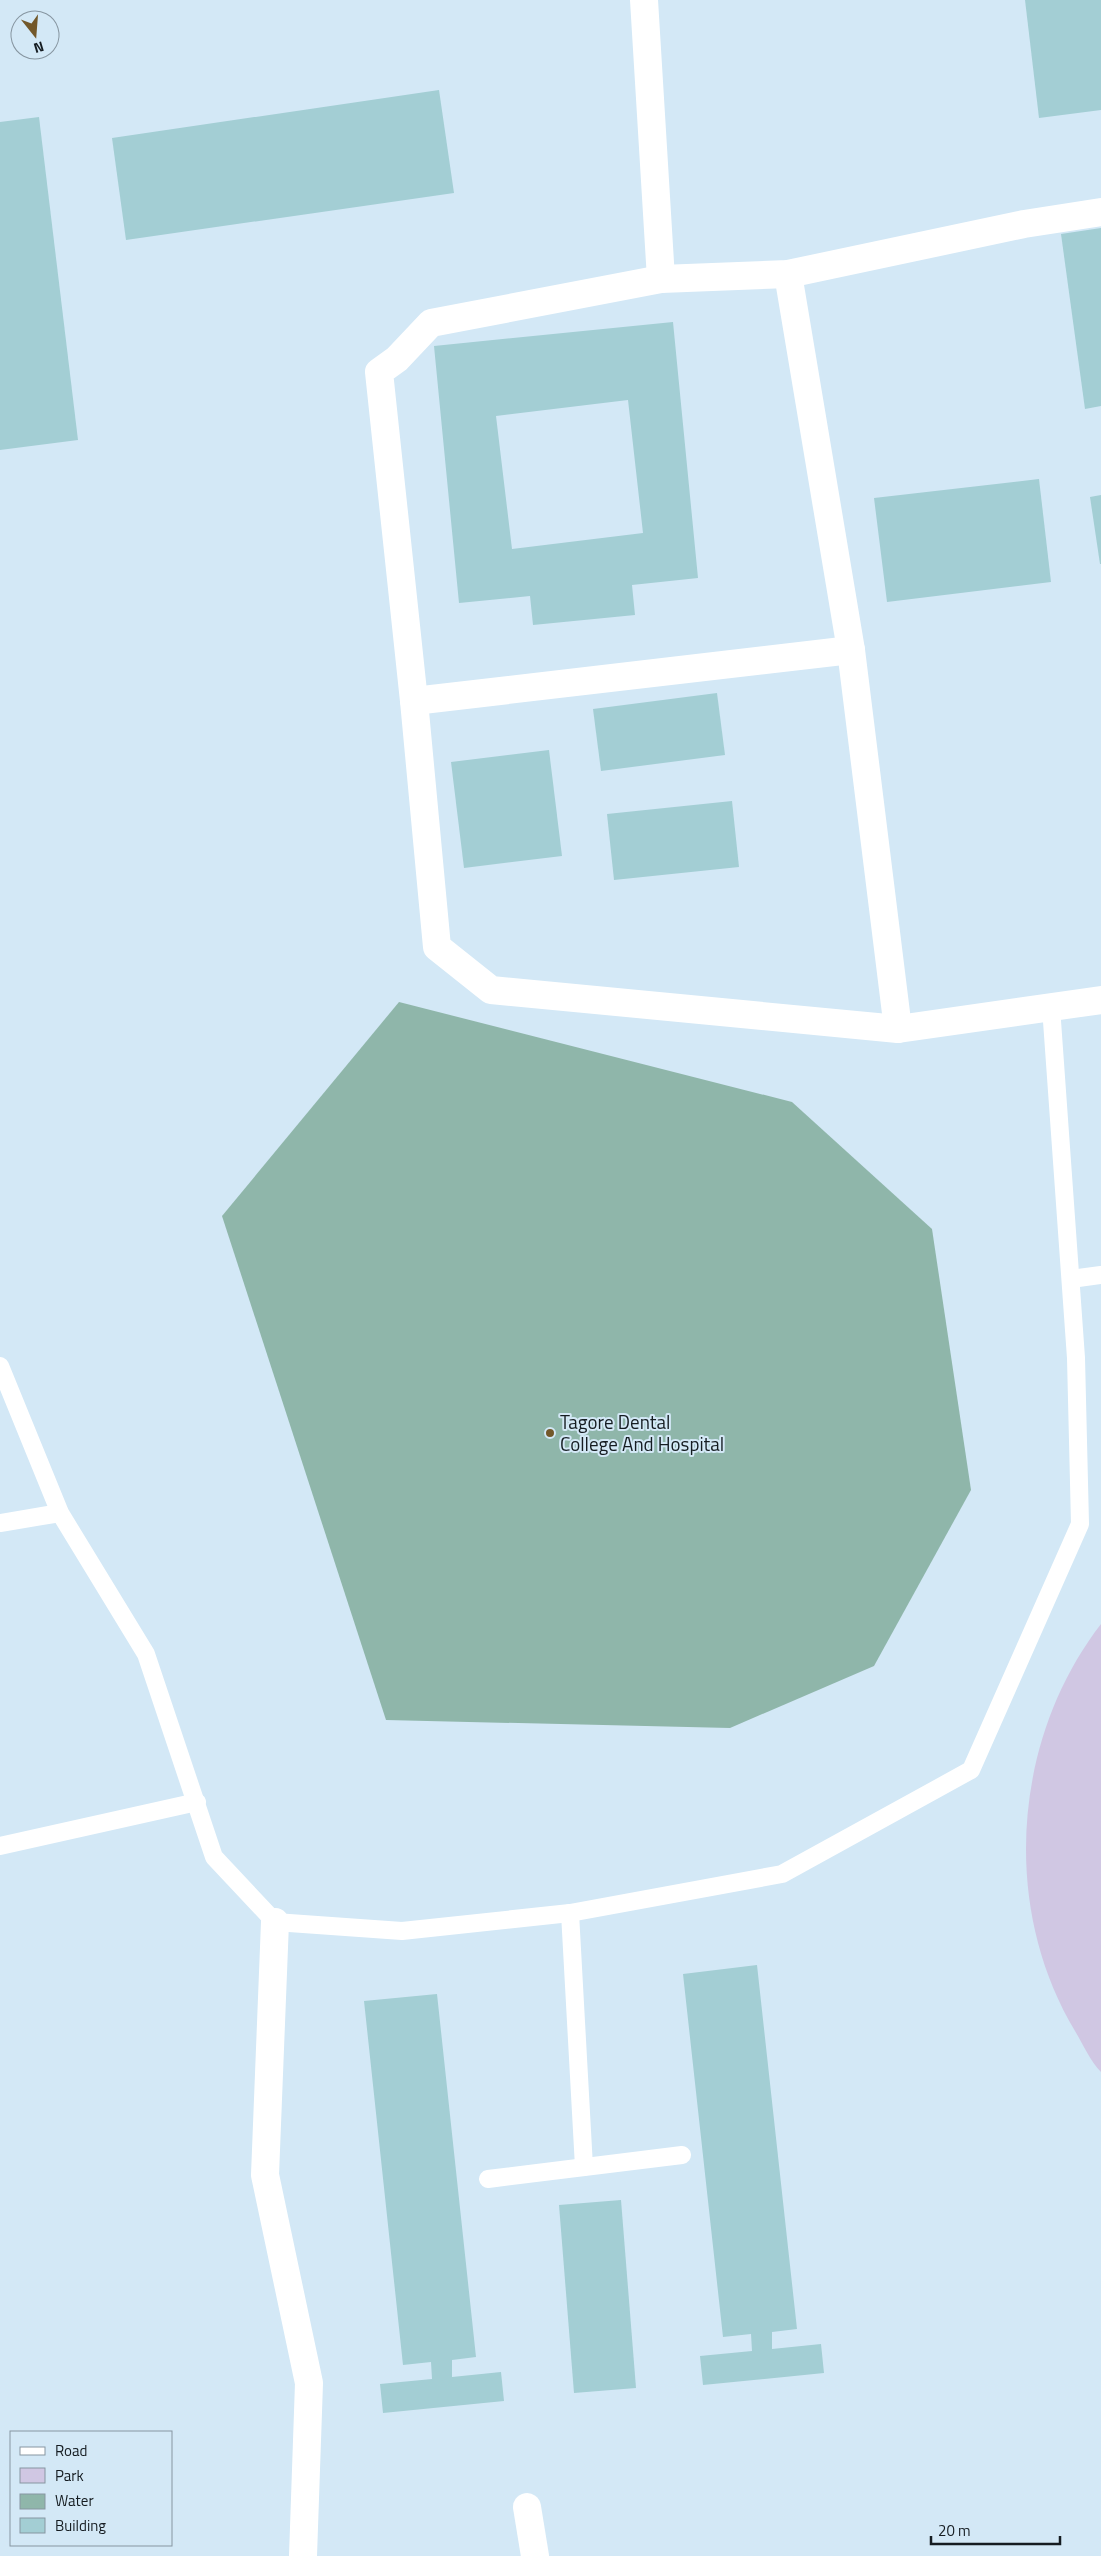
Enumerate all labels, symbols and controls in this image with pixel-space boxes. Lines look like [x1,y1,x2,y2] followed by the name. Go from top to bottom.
[10,10,60,60] north arrow
[31,36,47,59] text: N
[560,1407,724,1458] place label: Tagore Dental College And Hospital
[544,1427,556,1439] marker: Tagore Dental College And Hospital
[10,2431,172,2546] legend
[55,2439,87,2462] text: Road
[55,2464,84,2487] text: Park
[55,2489,94,2512] text: Water
[55,2514,106,2537] text: Building
[931,2514,1060,2546] scale bar
[938,2519,971,2542] text: 20 m

